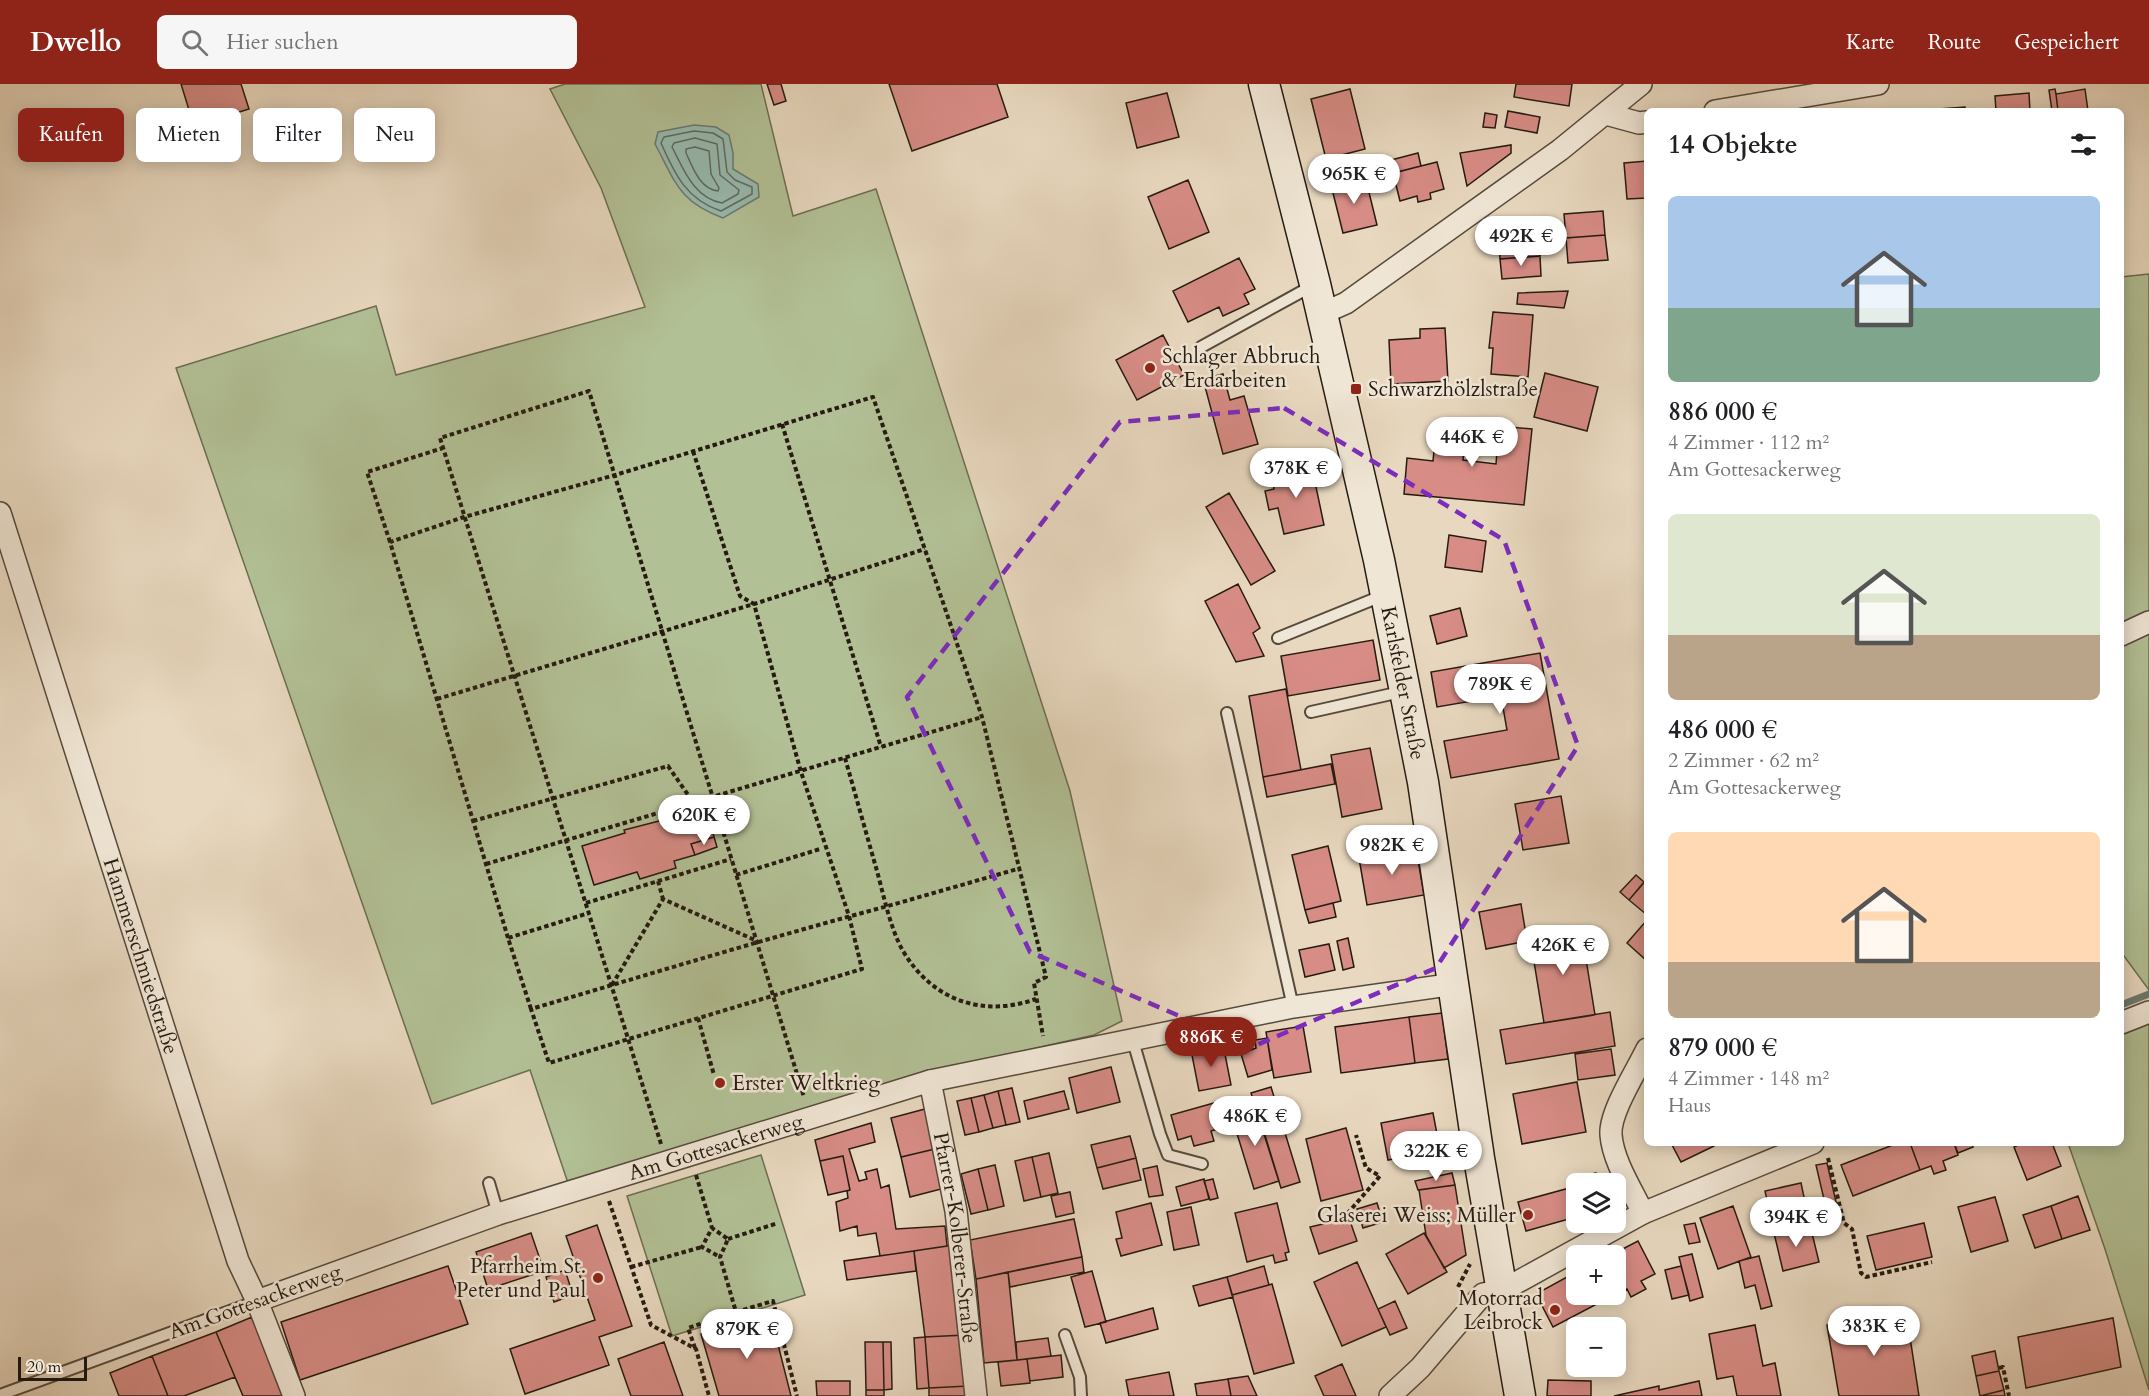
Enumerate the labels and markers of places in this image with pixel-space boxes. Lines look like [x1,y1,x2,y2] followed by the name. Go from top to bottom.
[1305,154,1403,205] pin: 965K €
[1472,216,1570,267] pin: 492K €
[1162,342,1321,395] place label: Schlager Abbruch & Erdarbeiten
[1143,361,1157,375] marker: Schlager Abbruch & Erdarbeiten
[1368,375,1538,404] place label: Schwarzhölzlstraße
[1349,382,1363,396] marker: Schwarzhölzlstraße
[1423,417,1521,468] pin: 446K €
[1247,448,1345,499] pin: 378K €
[1451,664,1549,715] pin: 789K €
[655,795,753,846] pin: 620K €
[1343,825,1441,876] pin: 982K €
[1514,925,1612,976] pin: 426K €
[1162,1017,1260,1068] pin: 886K €
[732,1069,880,1098] place label: Erster Weltkrieg
[713,1076,727,1090] marker: Erster Weltkrieg
[1206,1096,1304,1147] pin: 486K €
[1387,1131,1485,1182] pin: 322K €
[1747,1197,1845,1248] pin: 394K €
[1317,1201,1516,1230] place label: Glaserei Weiss; Müller
[1521,1208,1535,1222] marker: Glaserei Weiss; Müller
[456,1252,586,1305] place label: Pfarrheim St. Peter und Paul
[591,1271,605,1285] marker: Pfarrheim St. Peter und Paul
[1458,1284,1544,1337] place label: Motorrad Leibrock
[1548,1303,1562,1317] marker: Motorrad Leibrock
[1825,1306,1923,1357] pin: 383K €
[698,1309,796,1360] pin: 879K €

